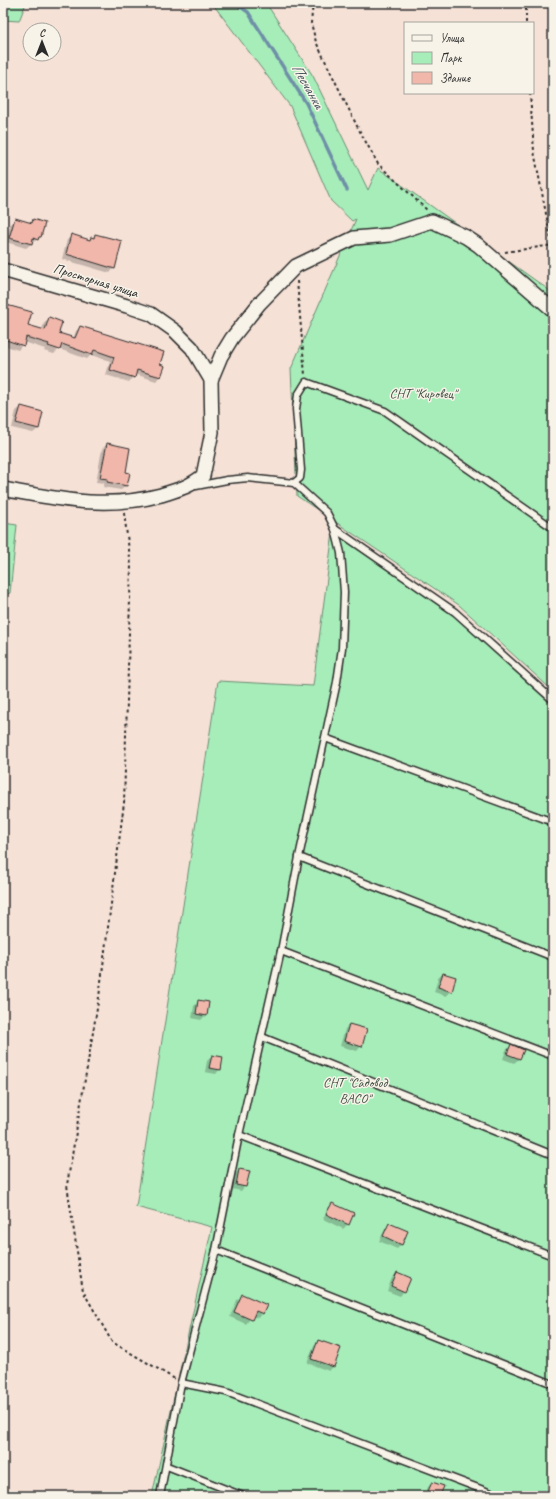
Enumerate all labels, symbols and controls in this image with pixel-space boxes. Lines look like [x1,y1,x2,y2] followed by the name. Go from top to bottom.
[22,22,62,62] north arrow
[404,22,534,94] legend
[39,25,46,39] text: С
[440,30,465,46] text: Улица
[440,50,463,66] text: Парк
[287,60,329,114] water label: Песчанка
[440,70,471,86] text: Здание
[51,260,141,302] street label: Просторная улица
[390,385,459,402] park label: СНТ "Кировец"
[323,1074,388,1107] park label: СНТ "Садовод ВАСО"

